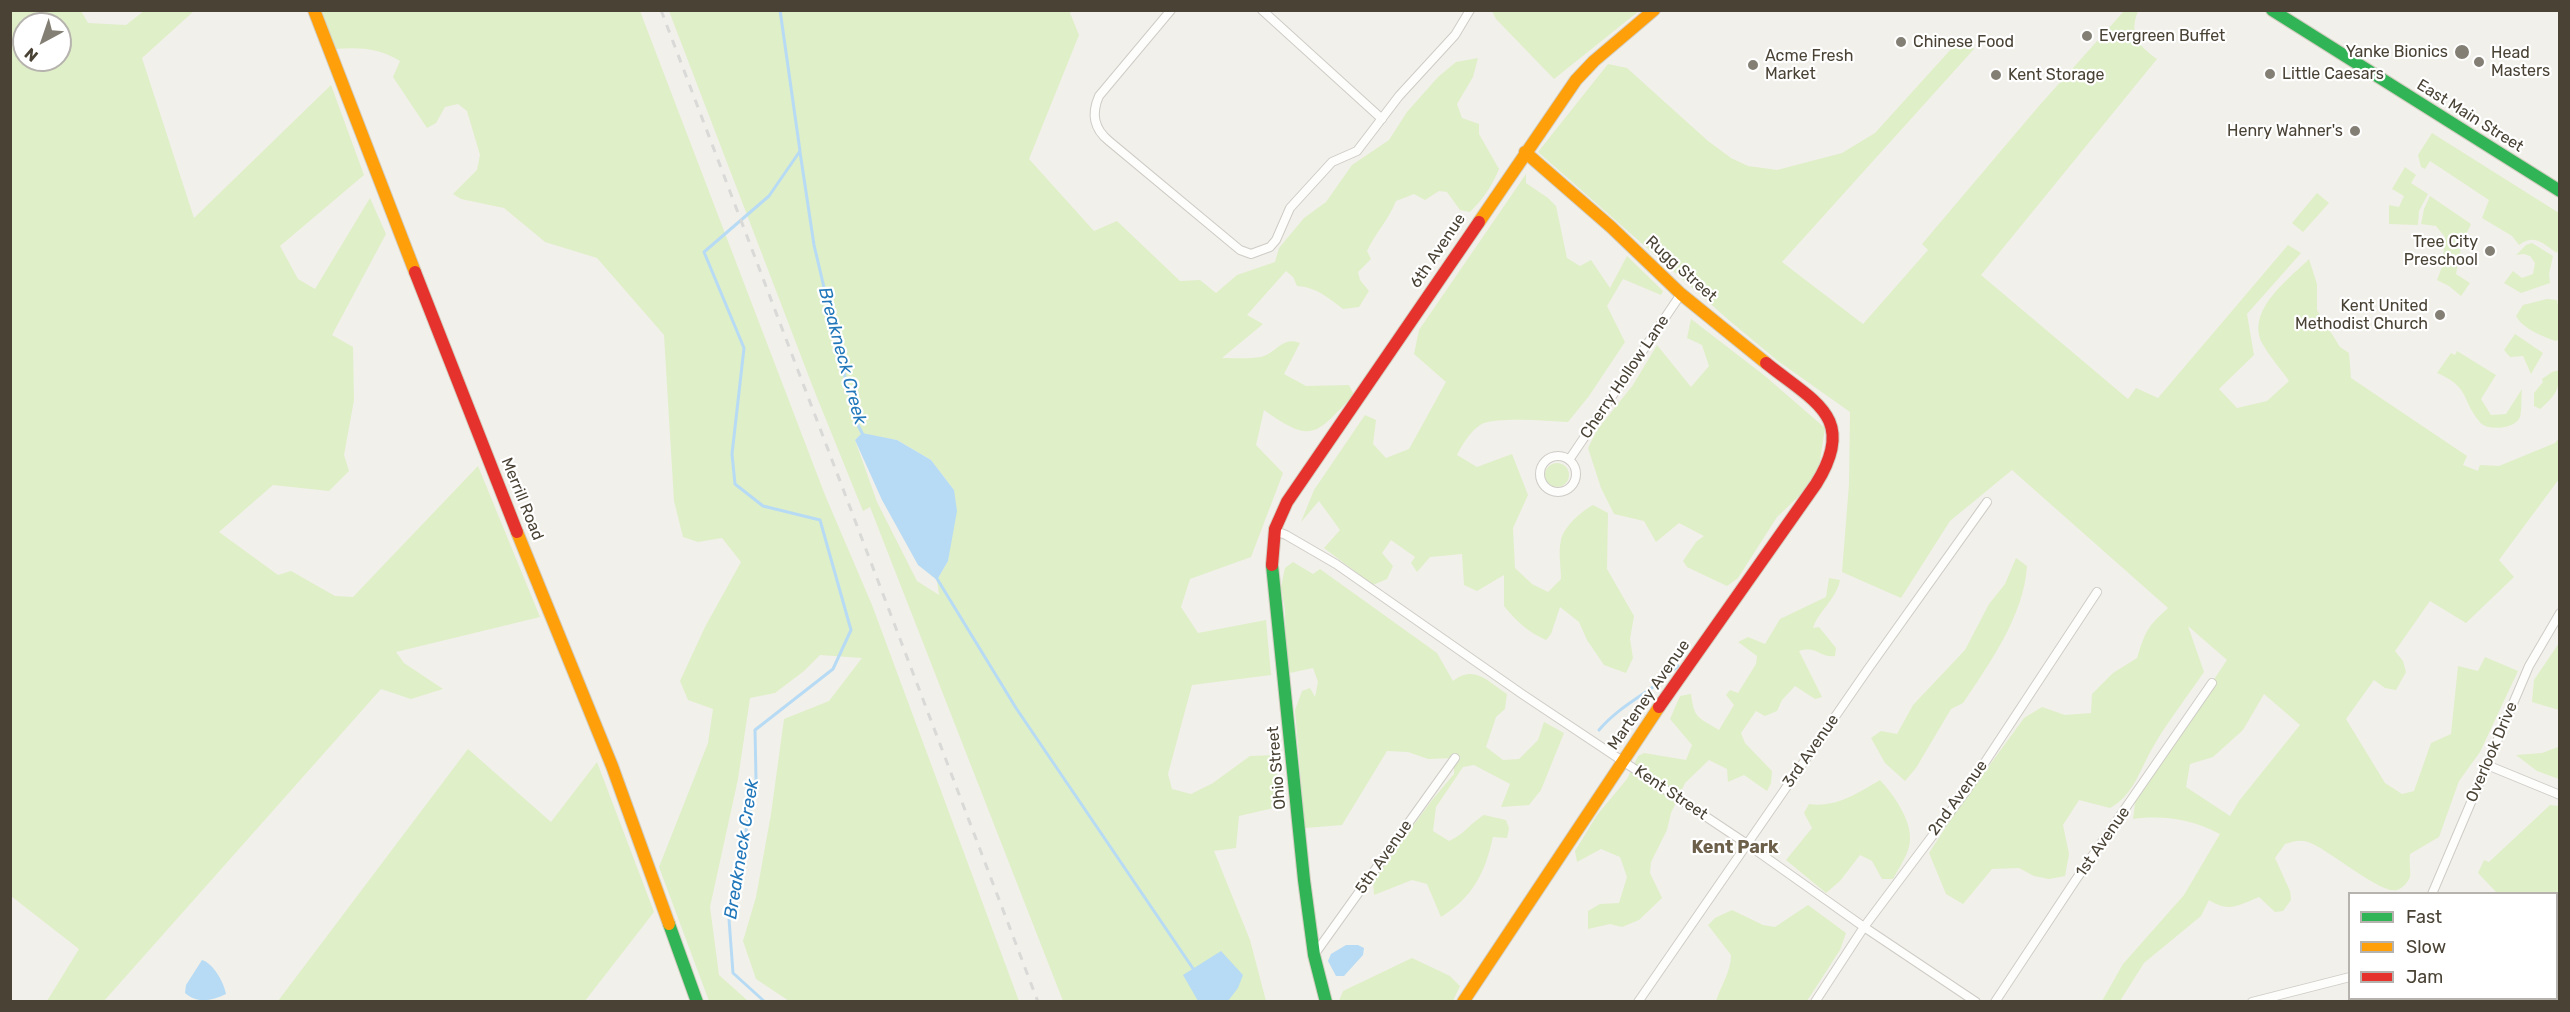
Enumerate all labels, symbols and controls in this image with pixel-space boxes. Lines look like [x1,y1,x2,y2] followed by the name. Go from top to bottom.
[12,12,72,72] north arrow
[2099,26,2225,46] place label: Evergreen Buffet
[2080,29,2094,43] marker: Evergreen Buffet
[1913,32,2014,52] place label: Chinese Food
[1894,35,1908,49] marker: Chinese Food
[2346,42,2448,62] place label: Yanke Bionics
[2453,43,2471,61] marker: Yanke Bionics
[2491,43,2550,81] place label: Head Masters
[21,44,42,66] text: N
[1765,46,1853,84] place label: Acme Fresh Market
[2472,55,2486,69] marker: Head Masters
[1746,58,1760,72] marker: Acme Fresh Market
[2282,64,2384,84] place label: Little Caesars
[2008,65,2105,85] place label: Kent Storage
[2263,67,2277,81] marker: Little Caesars
[1989,68,2003,82] marker: Kent Storage
[2413,75,2527,157] street label: East Main Street
[2227,121,2343,141] place label: Henry Wahner's
[2348,124,2362,138] marker: Henry Wahner's
[1406,210,1470,292] street label: 6th Avenue
[1641,232,1721,306] street label: Rugg Street
[2404,232,2478,270] place label: Tree City Preschool
[2483,244,2497,258] marker: Tree City Preschool
[813,285,871,427] water label: Breakneck Creek
[2295,296,2428,334] place label: Kent United Methodist Church
[2433,308,2447,322] marker: Kent United Methodist Church
[1577,312,1673,442] street label: Cherry Hollow Lane
[497,455,547,543] street label: Merrill Road
[1604,636,1694,754] street label: Marteney Avenue
[2462,699,2522,805] street label: Overlook Drive
[1779,711,1843,791] street label: 3rd Avenue
[1264,725,1290,811] street label: Ohio Street
[1924,757,1992,839] street label: 2nd Avenue
[1631,762,1711,824] street label: Kent Street
[720,777,764,921] water label: Breakneck Creek
[2072,803,2134,881] street label: 1st Avenue
[1352,816,1416,898] street label: 5th Avenue
[1691,837,1779,859] district label: Kent Park
[2348,892,2558,1000] legend
[2406,906,2442,928] text: Fast
[2406,936,2446,958] text: Slow
[2406,966,2443,988] text: Jam

